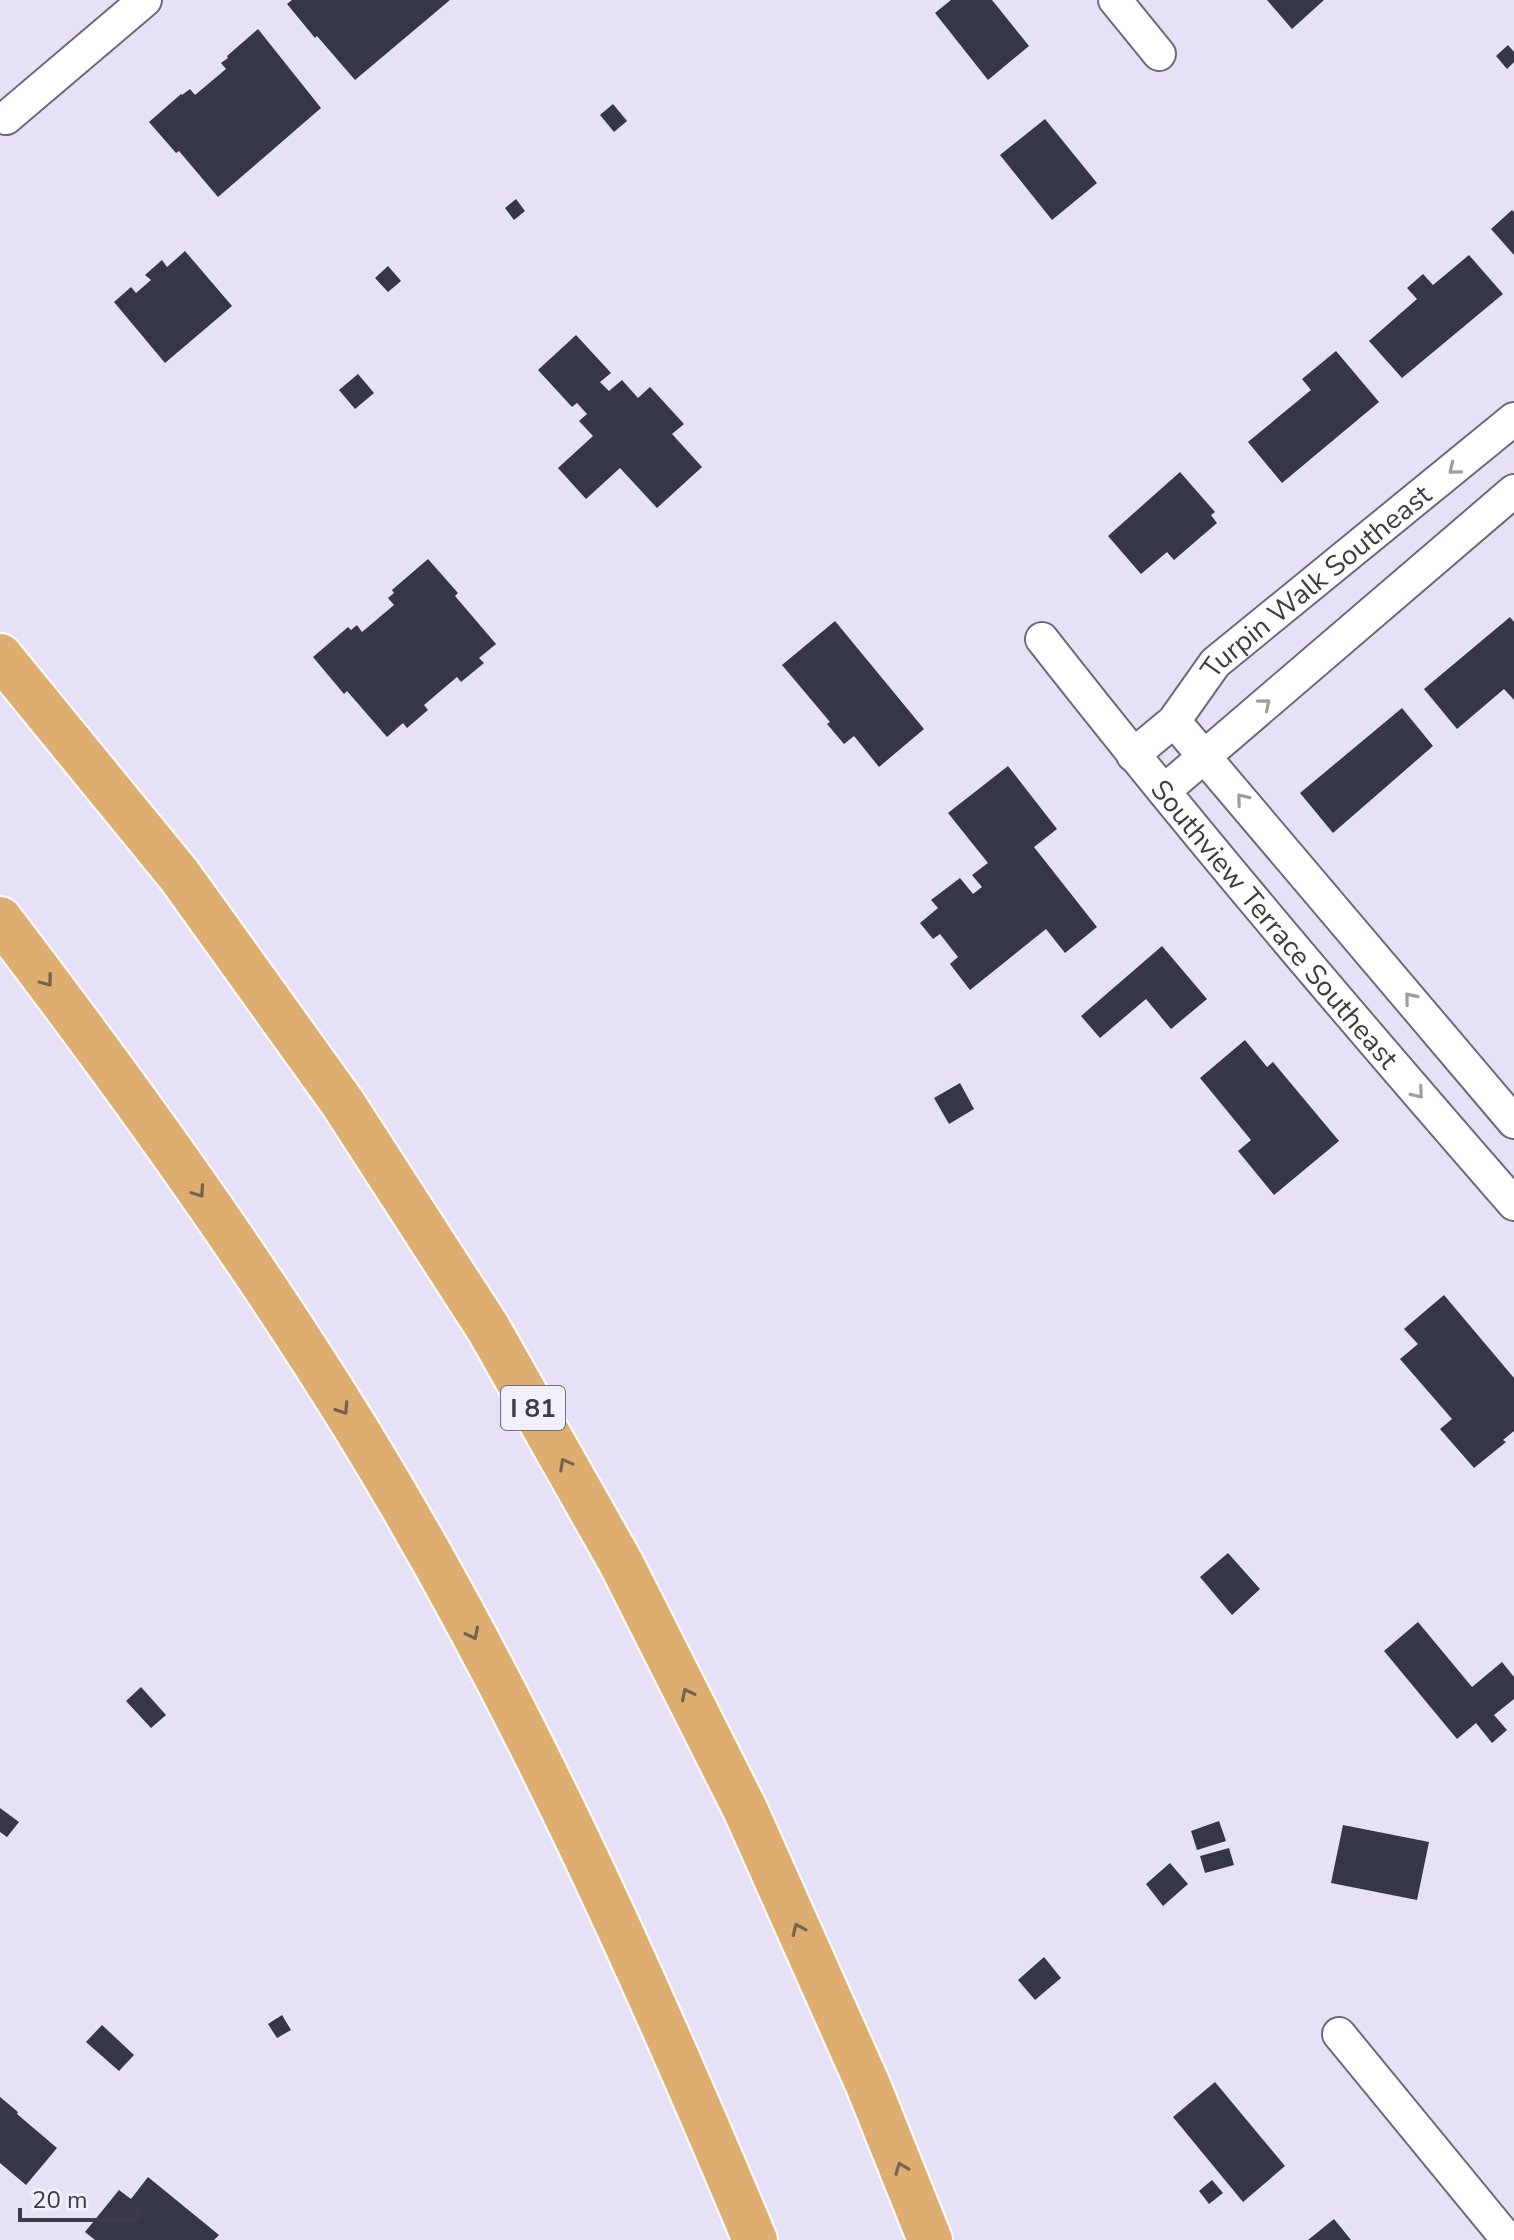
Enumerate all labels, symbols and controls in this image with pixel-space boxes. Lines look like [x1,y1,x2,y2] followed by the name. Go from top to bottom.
[1449,459,1463,474] one-way arrow
[1192,476,1440,686] street label: Turpin Walk Southeast
[1256,699,1271,714] one-way arrow
[1142,772,1407,1077] street label: Southview Terrace Southeast
[1237,794,1252,809] one-way arrow
[38,972,52,987] one-way arrow
[1405,993,1420,1007] one-way arrow
[1408,1083,1423,1098] one-way arrow
[189,1183,204,1198] one-way arrow
[501,1386,565,1430] road number: I 81
[333,1400,348,1415] one-way arrow
[559,1459,575,1473] one-way arrow
[463,1625,478,1640] one-way arrow
[681,1688,697,1703] one-way arrow
[792,1923,808,1937] one-way arrow
[894,2162,911,2176] one-way arrow
[20,2172,138,2222] scale bar
[32,2184,88,2216] text: 20 m

